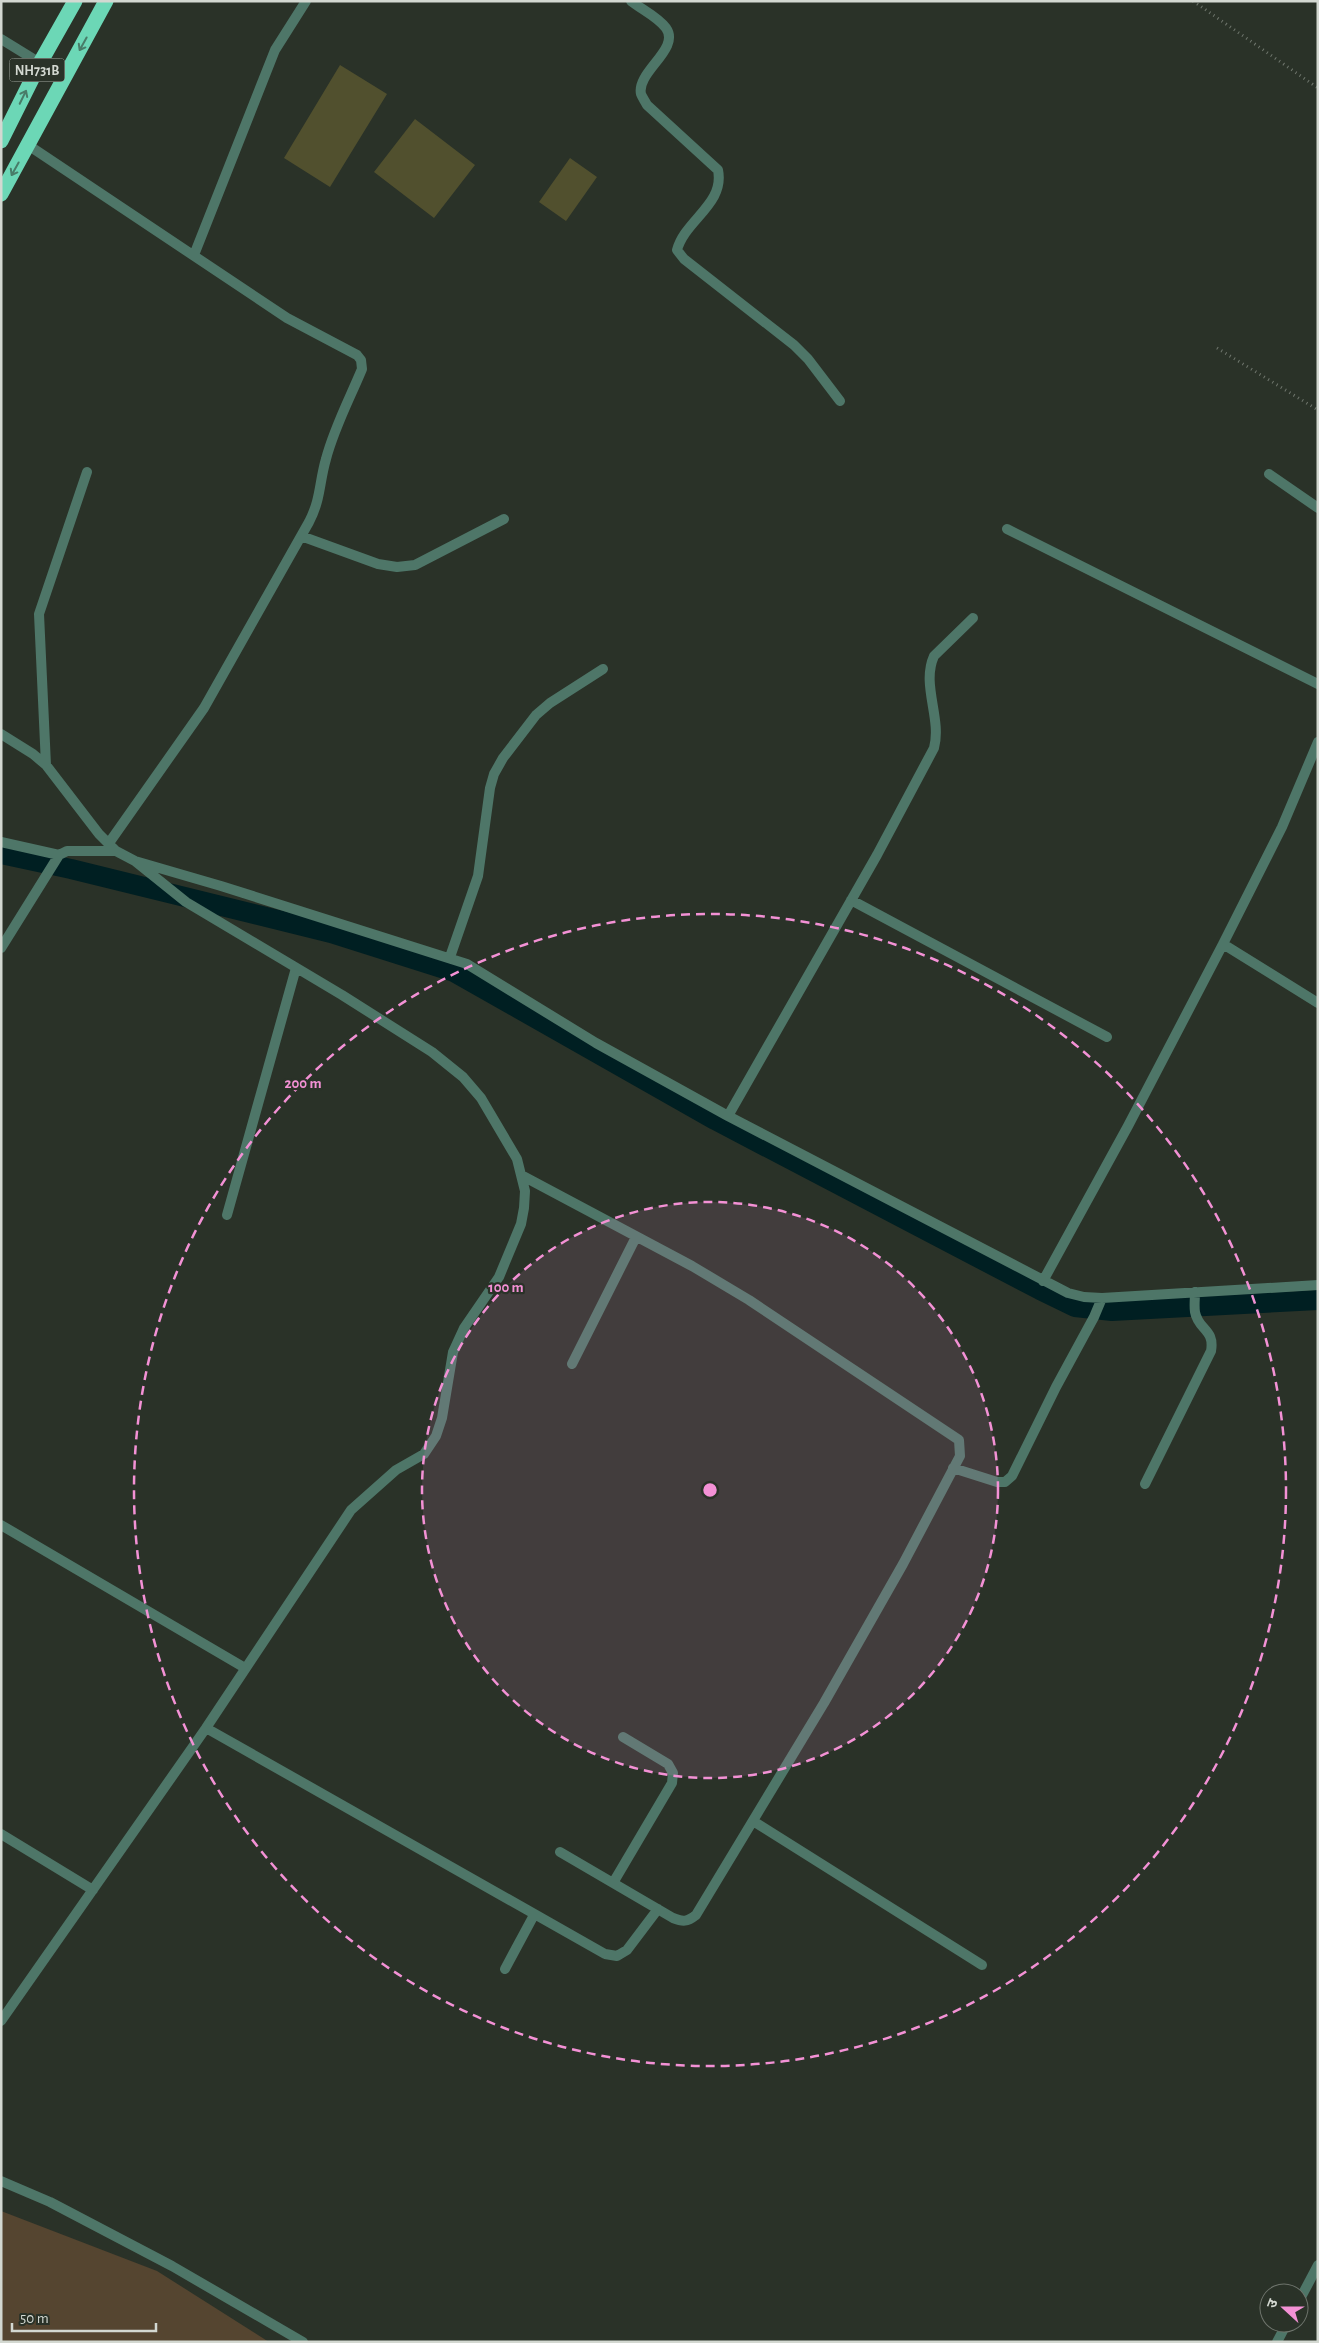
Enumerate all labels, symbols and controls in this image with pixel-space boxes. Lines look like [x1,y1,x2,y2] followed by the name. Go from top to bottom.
[78,36,87,51] one-way arrow
[10,58,64,82] road number: NH731B
[19,90,28,105] one-way arrow
[9,162,19,176] one-way arrow
[284,1076,322,1091] text: 200 m
[488,1280,524,1295] text: 100 m
[701,1481,719,1499] centre of rings
[1259,2283,1309,2333] north arrow
[1265,2297,1281,2310] text: उ
[12,2300,156,2332] scale bar
[20,2311,49,2326] text: 50 m

